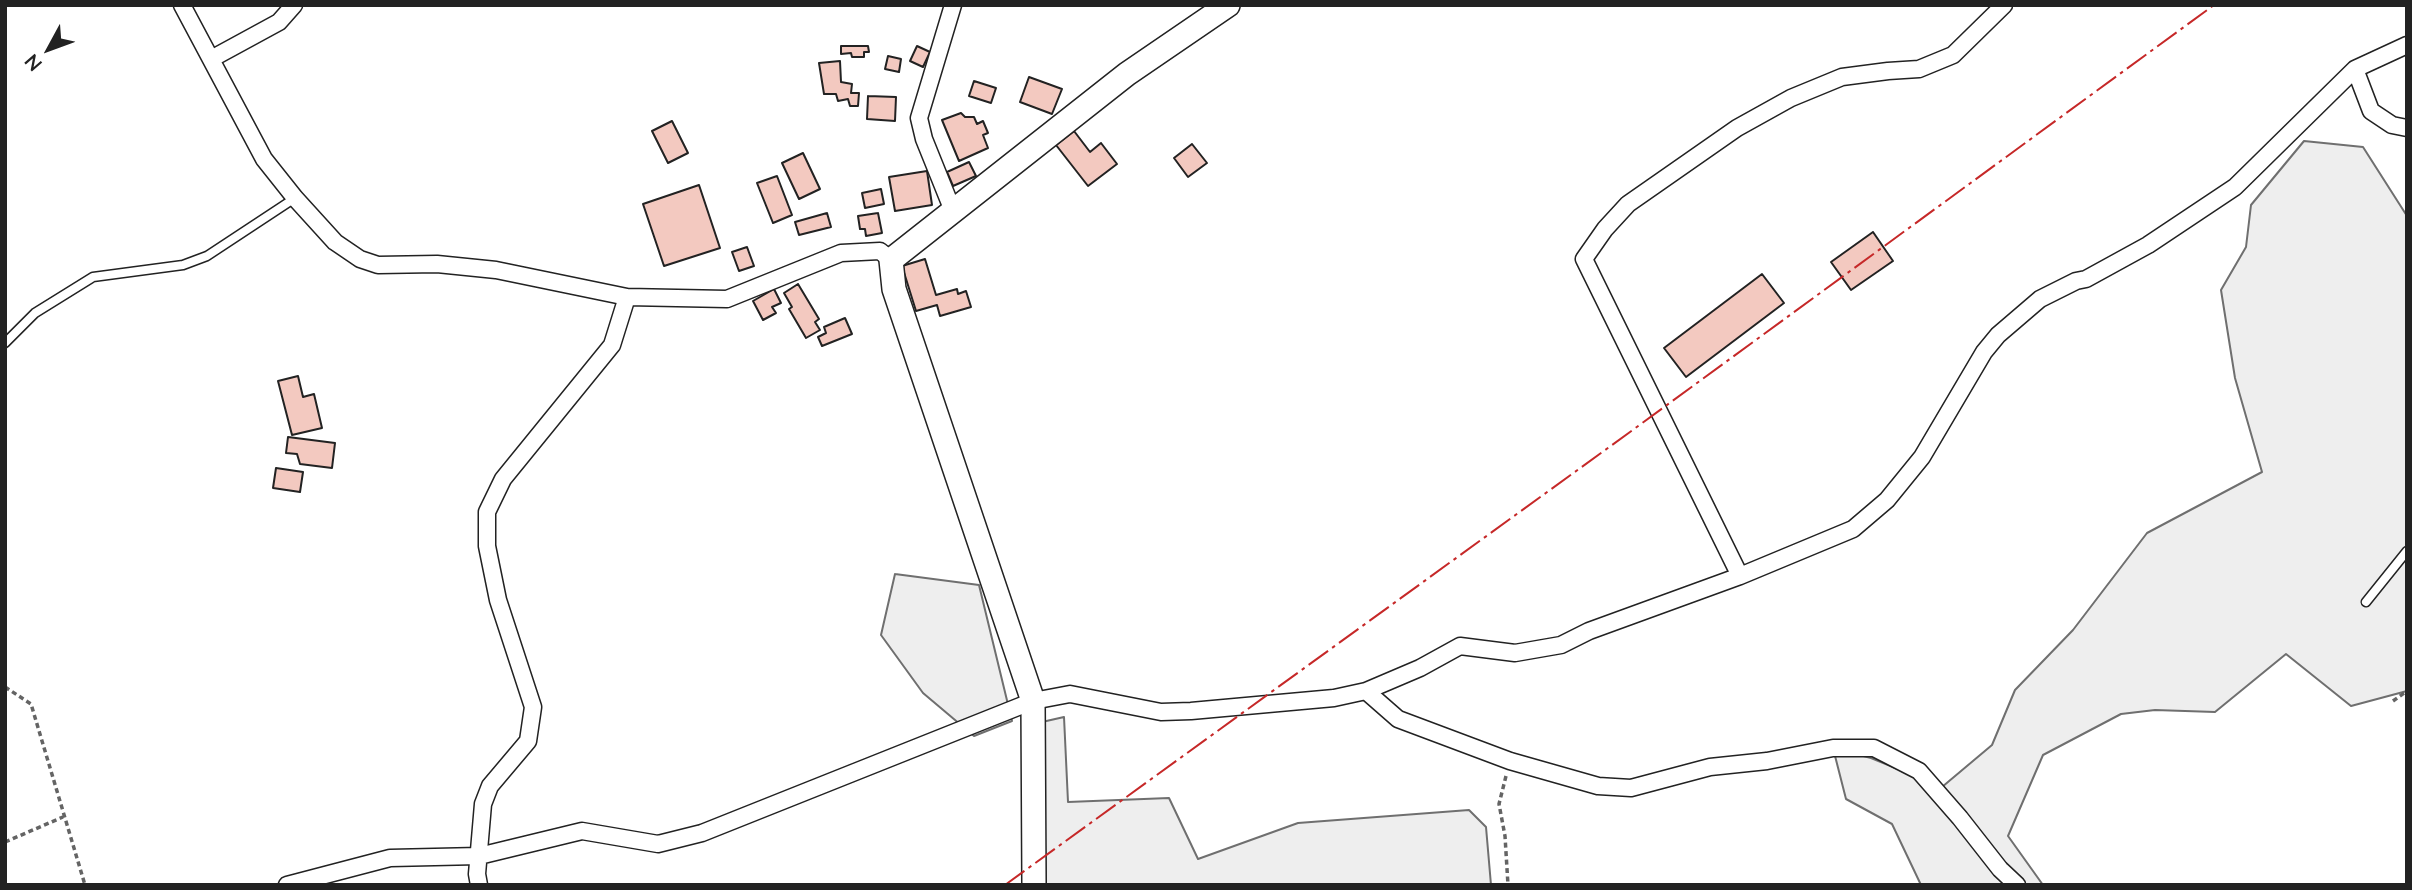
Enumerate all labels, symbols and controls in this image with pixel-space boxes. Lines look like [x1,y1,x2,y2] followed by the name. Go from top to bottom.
[14,14,84,84] north arrow
[19,50,46,76] text: N

